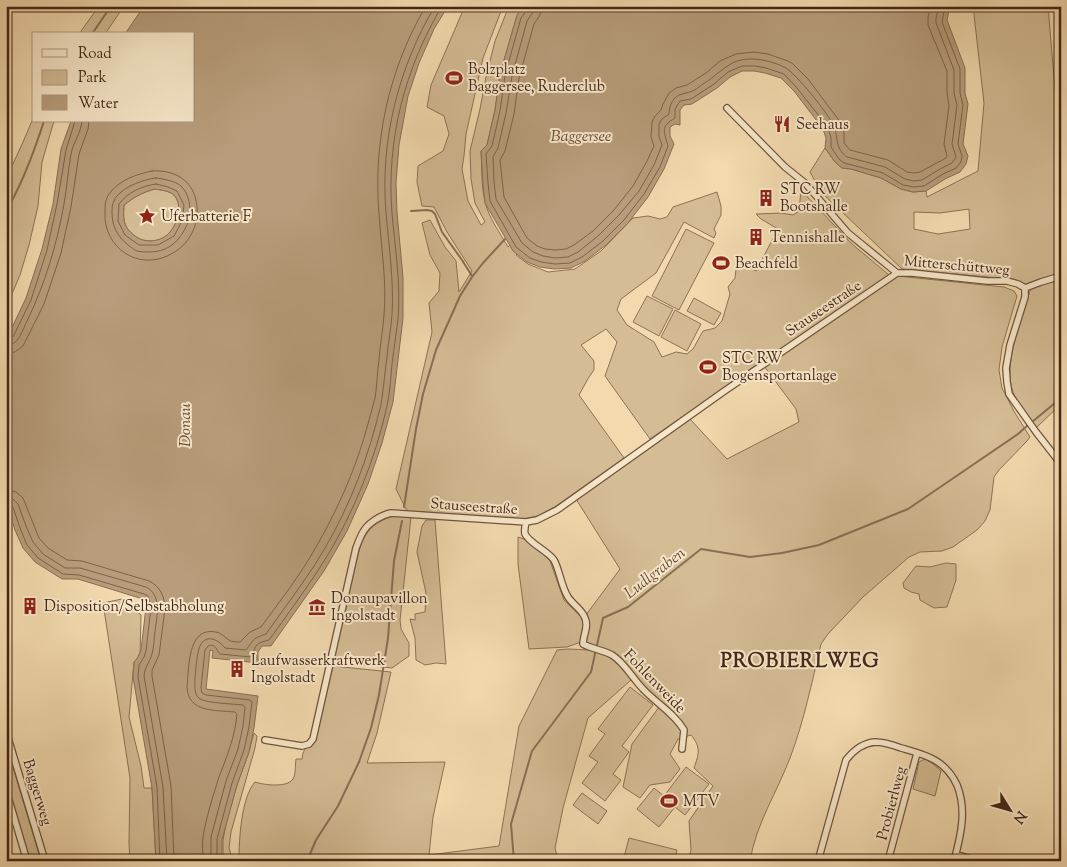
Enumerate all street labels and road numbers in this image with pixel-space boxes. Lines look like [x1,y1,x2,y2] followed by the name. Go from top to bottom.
[903,251,1011,282] street label: Mitterschüttweg
[782,276,866,342] street label: Stauseestraße
[429,494,518,521] street label: Stauseestraße
[618,645,690,719] street label: Fohlenweide
[17,757,57,828] street label: Baggerweg
[872,764,912,843] street label: Probierlweg

